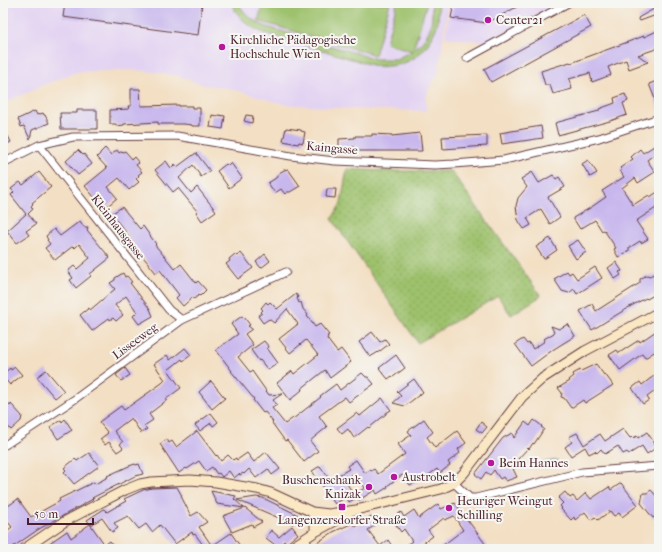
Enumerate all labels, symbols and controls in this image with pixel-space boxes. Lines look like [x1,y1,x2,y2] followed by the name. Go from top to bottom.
[496,13,543,27] place label: Center21
[483,15,493,25] marker: Center21
[230,33,356,61] place label: Kirchliche Pädagogische Hochschule Wien
[217,42,227,52] marker: Kirchliche Pädagogische Hochschule Wien
[306,139,358,157] street label: Kaingasse
[88,192,148,262] street label: Kleinhausgasse
[110,320,161,362] street label: Lisseeweg
[499,456,569,470] place label: Beim Hannes
[486,458,496,468] marker: Beim Hannes
[401,470,457,484] place label: Austrobelt
[389,472,399,482] marker: Austrobelt
[282,473,362,501] place label: Buschenschank Knizak
[364,482,374,492] marker: Buschenschank Knizak
[457,494,553,522] place label: Heuriger Weingut Schilling
[28,500,93,526] scale bar
[337,502,347,512] marker: Langenzersdorfer Straße
[444,503,454,513] marker: Heuriger Weingut Schilling
[34,507,58,521] text: 50 m
[278,513,406,527] place label: Langenzersdorfer Straße

